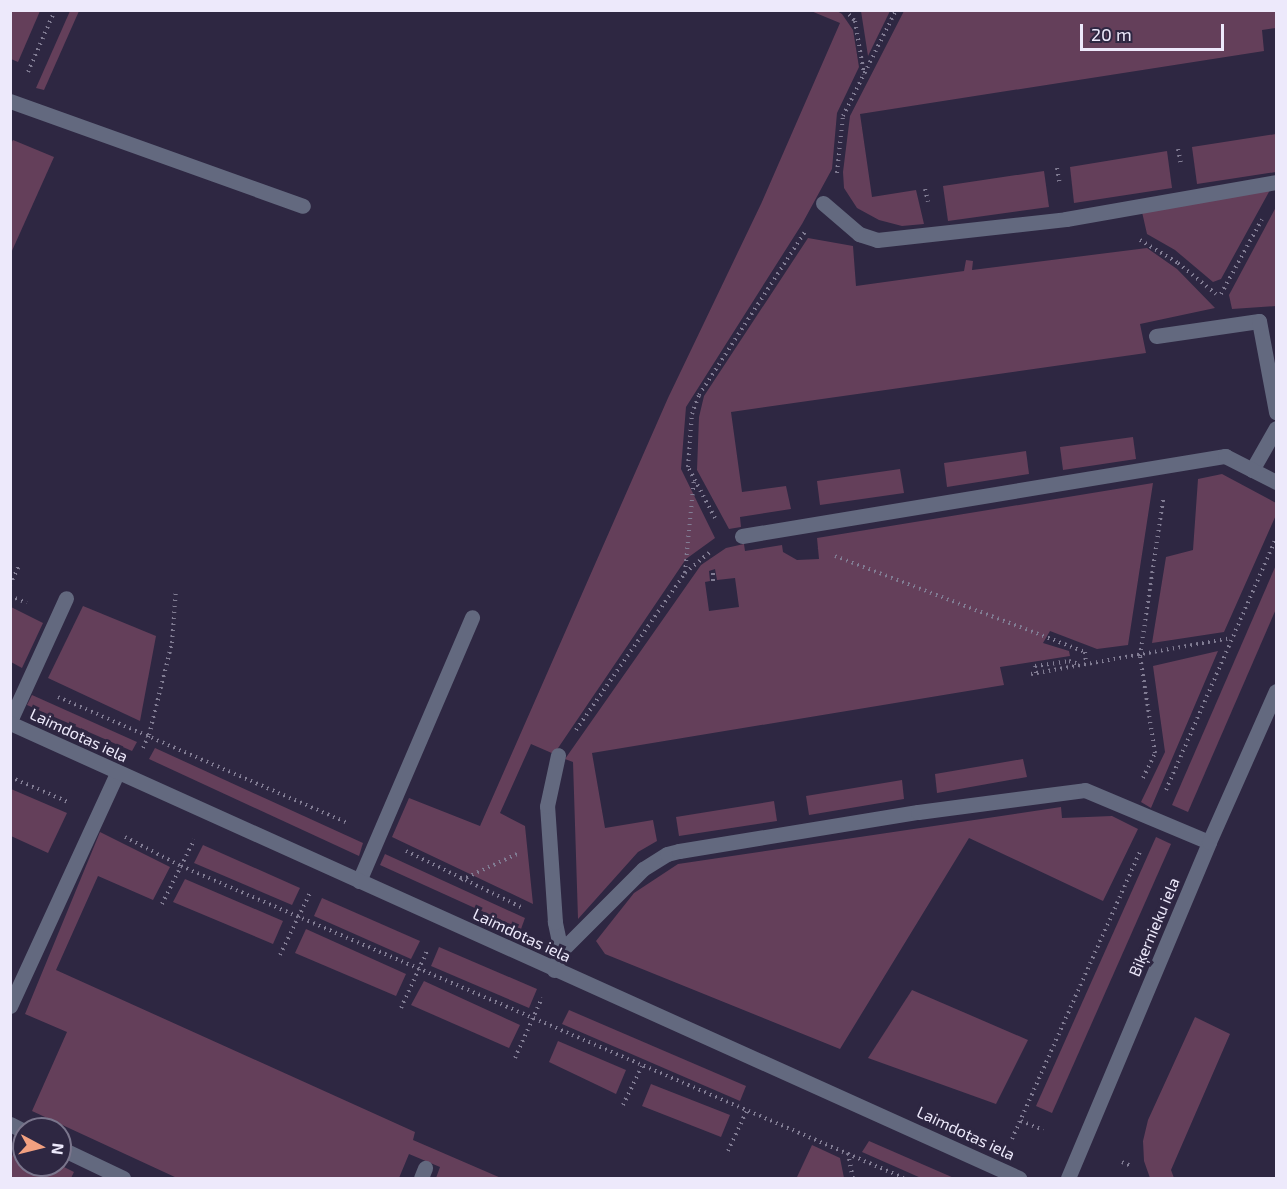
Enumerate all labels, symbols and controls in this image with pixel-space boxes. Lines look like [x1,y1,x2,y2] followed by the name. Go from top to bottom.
[1083,12,1227,50] scale bar
[1091,23,1132,45] text: 20 m
[27,704,131,766] street label: Laimdotas iela
[1125,875,1183,979] street label: Biķernieku iela
[470,904,574,966] street label: Laimdotas iela
[914,1102,1018,1164] street label: Laimdotas iela
[12,1117,72,1177] north arrow
[48,1142,69,1156] text: N

